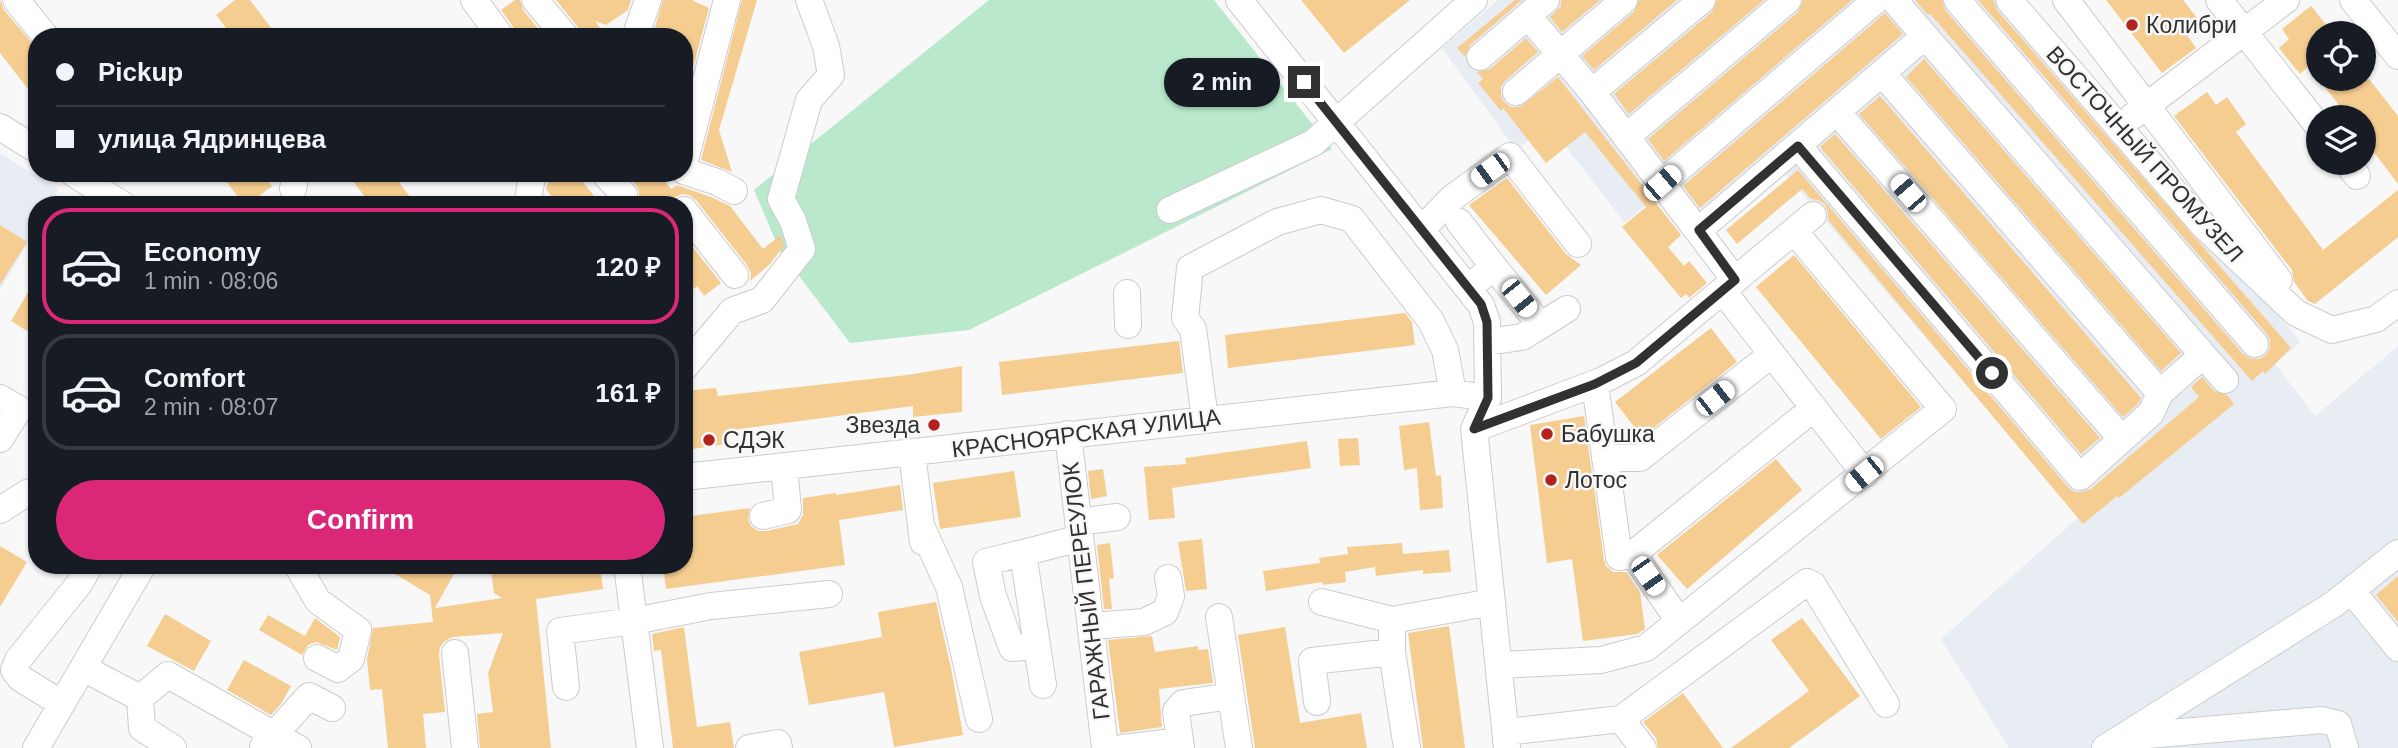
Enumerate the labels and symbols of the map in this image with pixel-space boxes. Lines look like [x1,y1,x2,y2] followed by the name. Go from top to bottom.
[2146,12,2237,38] place label: Колибри
[2124,17,2140,33] marker: Колибри
[2041,40,2249,267] street label: ВОСТОЧНЫЙ ПРОМУЗЕЛ
[1164,57,1280,106] callout: 2 min
[1288,66,1320,98] route end
[1467,149,1514,191] car
[1640,161,1685,205] car
[1887,170,1930,216] car
[1498,275,1541,321] car
[1976,357,2008,389] route start
[1692,377,1739,419] car
[950,404,1222,462] street label: КРАСНОЯРСКАЯ УЛИЦА
[846,412,920,438] place label: Звезда
[926,417,942,433] marker: Звезда
[1561,421,1655,447] place label: Бабушка
[1539,426,1555,442] marker: Бабушка
[723,427,785,453] place label: СДЭК
[701,432,717,448] marker: СДЭК
[1842,453,1887,495] car
[1056,460,1115,721] street label: ГАРАЖНЫЙ ПЕРЕУЛОК
[1565,467,1627,493] place label: Лотос
[1543,472,1559,488] marker: Лотос
[1628,553,1669,599] car

